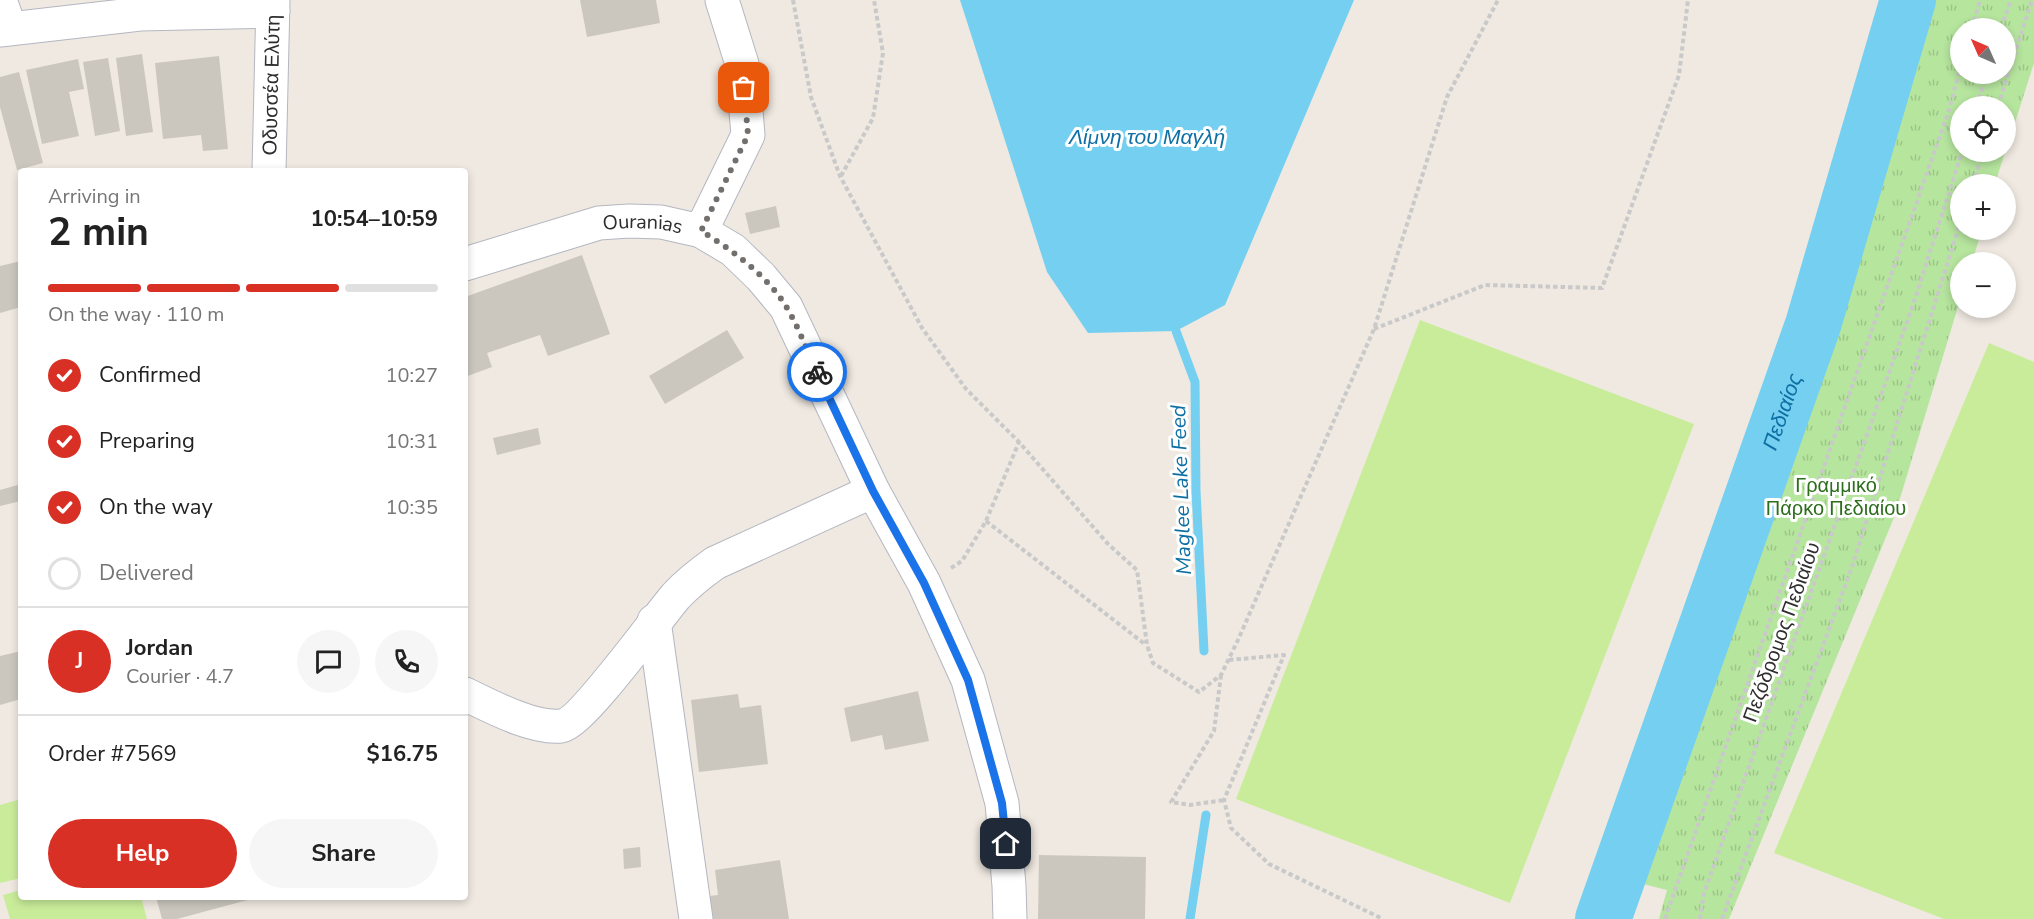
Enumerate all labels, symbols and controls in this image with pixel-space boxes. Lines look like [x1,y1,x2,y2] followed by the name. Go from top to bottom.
[256,14,287,156] street label: Οδυσσέα Ελύτη
[1950,18,2016,84] north arrow
[1950,18,2016,318] map controls
[718,62,769,113] pin
[727,71,760,104] icon: bag
[1950,96,2016,162] button: locate
[1068,123,1225,151] water label: Λίμνη του Μαγλή
[1950,174,2016,240] button: +
[48,183,141,210] text: Arriving in
[310,204,438,234] text: 10:54–10:59
[48,206,149,259] text: 2 min
[602,208,685,240] street label: Ouranias
[1950,252,2016,318] button: −
[48,301,224,328] text: On the way · 110 m
[787,342,847,402] courier
[801,356,834,389] icon: bike
[48,359,81,392] icon: check
[99,360,201,390] text: Confirmed
[385,362,438,389] text: 10:27
[1756,369,1809,454] water label: Πεδιαίος
[1164,404,1198,576] water label: Maglee Lake Feed
[48,425,81,458] icon: check
[99,426,195,456] text: Preparing
[385,428,438,455] text: 10:31
[1766,472,1906,522] park label: Γραμμικό Πάρκο Πεδιαίου
[48,491,81,524] icon: check
[99,492,213,522] text: On the way
[385,494,438,521] text: 10:35
[1736,538,1827,726] street label: Πεζόδρομος Πεδιαίου
[99,558,194,588] text: Delivered
[297,630,360,693] button: chat
[375,630,438,693] button: phone
[126,633,193,663] text: Jordan
[76,646,83,676] text: J
[126,663,234,690] text: Courier · 4.7
[48,739,177,769] text: Order #7569
[367,739,438,769] text: $16.75
[980,818,1031,869] pin
[48,819,237,888] button: Help
[249,819,438,888] button: Share
[989,827,1022,860] icon: home

